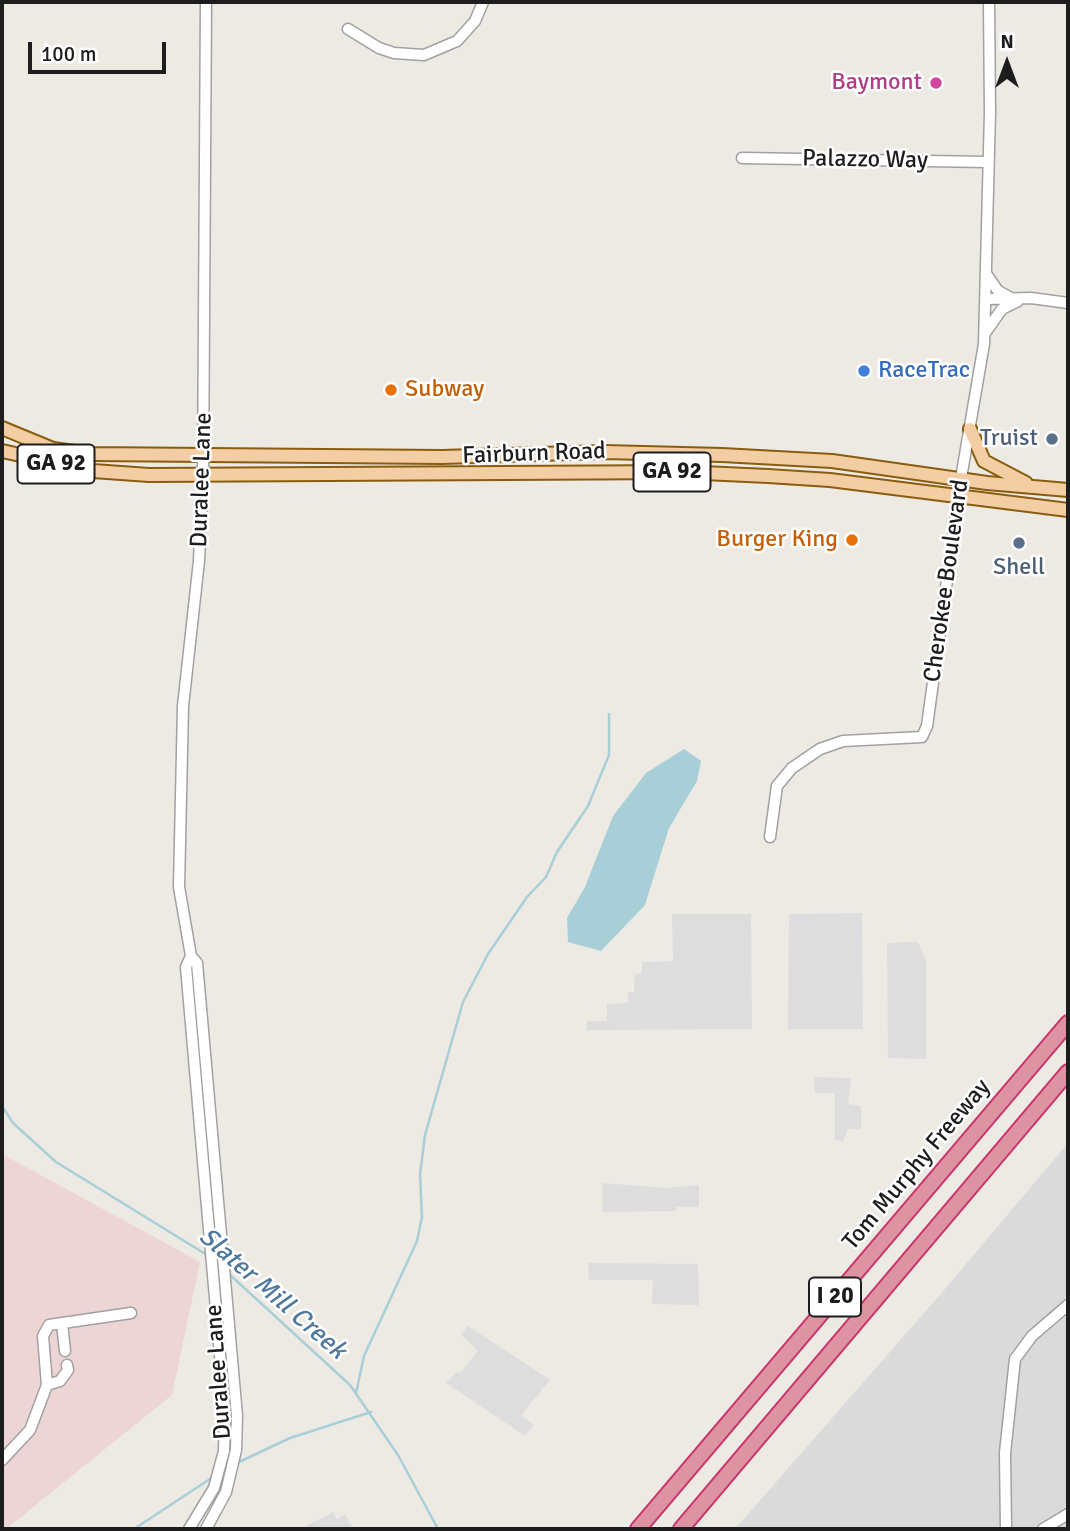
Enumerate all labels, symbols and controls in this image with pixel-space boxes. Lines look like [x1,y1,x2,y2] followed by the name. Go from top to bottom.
[32,28,170,72] scale bar
[972,28,1042,98] north arrow
[1000,30,1014,54] text: N
[41,41,96,67] text: 100 m
[831,69,922,97] place label: Baymont
[928,75,944,91] marker: Baymont
[802,145,928,175] street label: Palazzo Way
[878,357,970,385] place label: RaceTrac
[856,363,872,379] marker: RaceTrac
[405,376,484,404] place label: Subway
[383,382,399,398] marker: Subway
[185,412,219,548] street label: Duralee Lane
[980,425,1038,453] place label: Truist
[1044,431,1060,447] marker: Truist
[462,437,606,471] street label: Fairburn Road
[18,445,94,484] road number: GA 92
[634,452,710,492] road number: GA 92
[919,478,975,684] street label: Cherokee Boulevard
[716,526,838,554] place label: Burger King
[844,532,860,548] marker: Burger King
[1011,535,1027,551] marker: Shell
[993,554,1045,582] place label: Shell
[837,1074,997,1256] street label: Tom Murphy Freeway
[192,1222,352,1366] water label: Slater Mill Creek
[809,1278,861,1316] road number: I 20
[200,1304,238,1440] street label: Duralee Lane

